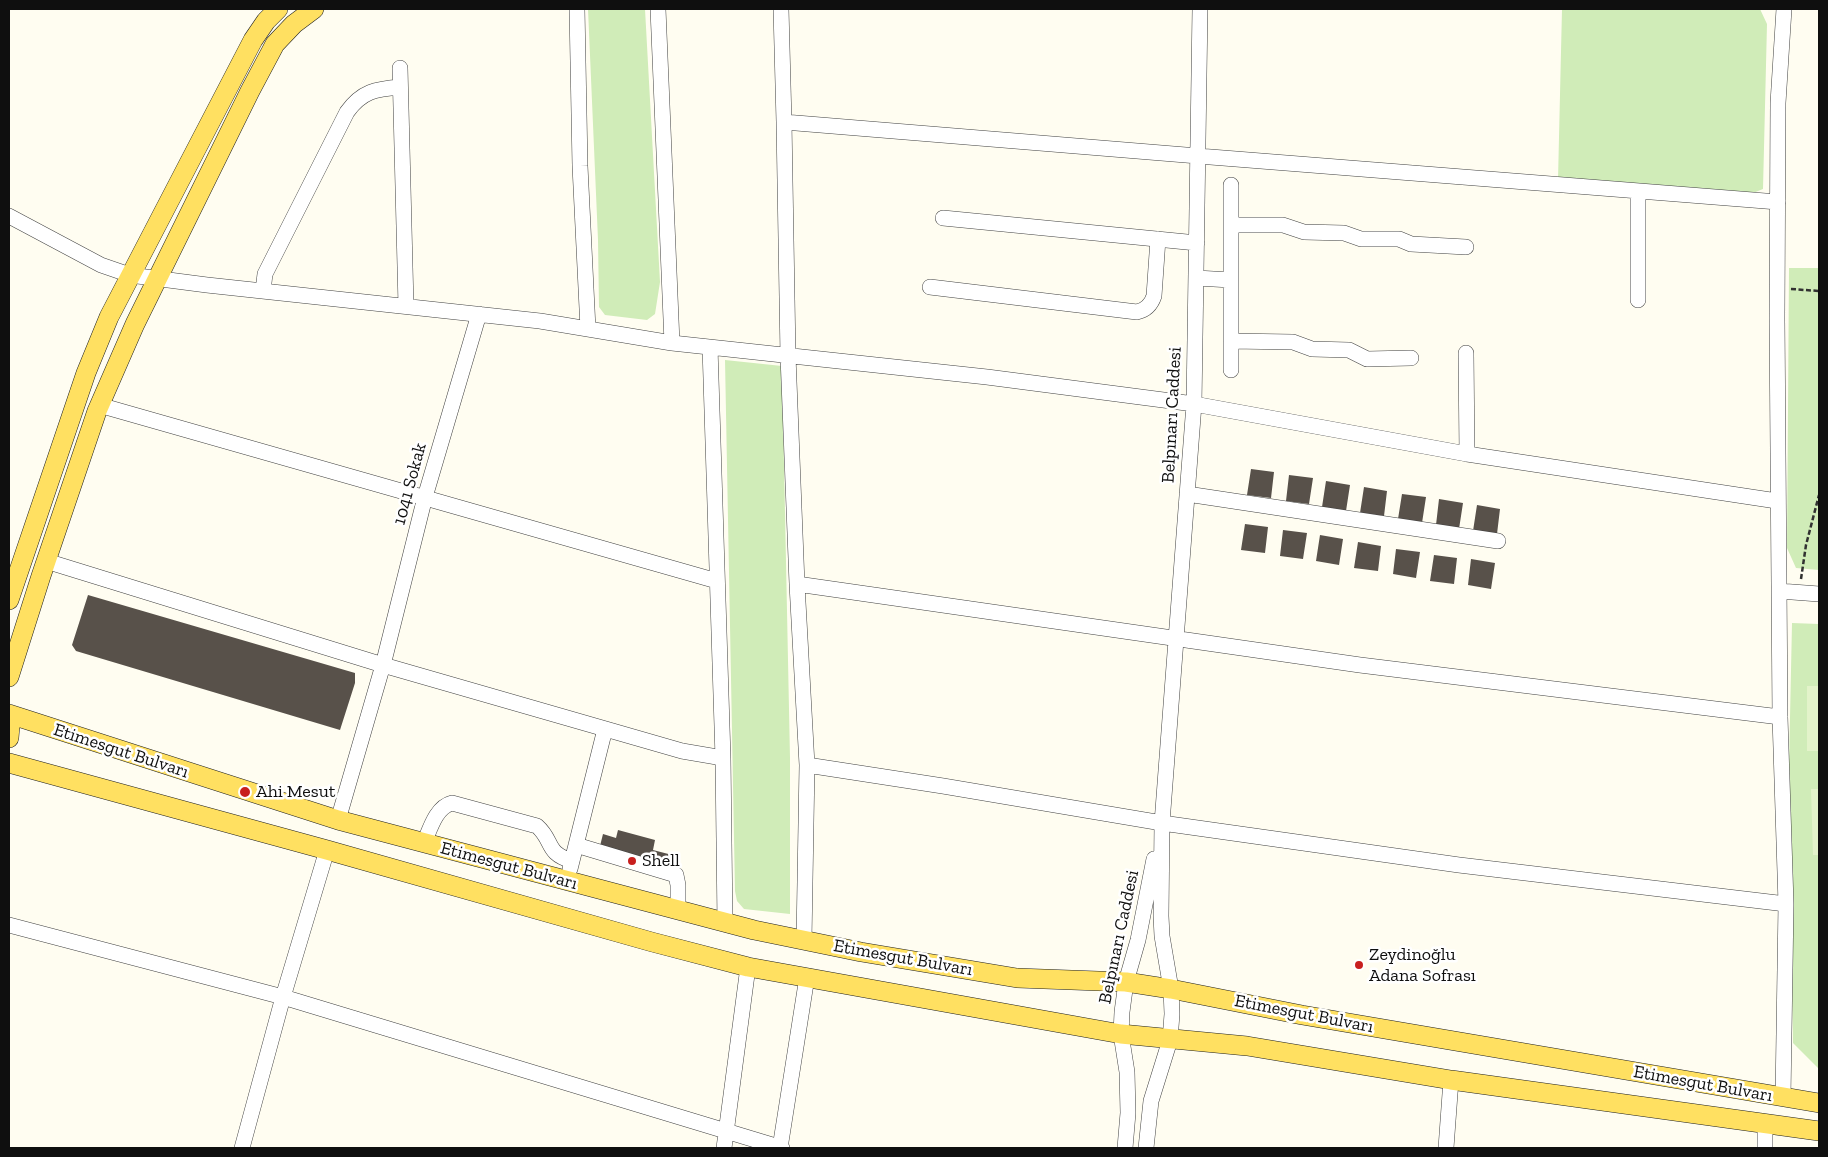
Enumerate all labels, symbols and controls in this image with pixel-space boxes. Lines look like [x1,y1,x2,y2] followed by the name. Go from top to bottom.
[1158,346,1186,484] street label: Belpınarı Caddesi
[389,441,431,527] street label: 1041 Sokak
[51,719,191,783] street label: Etimesgut Bulvarı
[256,781,335,803] place label: Ahi Mesut
[238,785,252,799] marker: Ahi Mesut
[438,837,580,895] street label: Etimesgut Bulvarı
[642,850,680,872] place label: Shell
[626,855,638,867] marker: Shell
[1094,868,1144,1006] street label: Belpınarı Caddesi
[832,935,974,981] street label: Etimesgut Bulvarı
[1369,944,1476,986] place label: Zeydinoğlu Adana Sofrası
[1353,959,1365,971] marker: Zeydinoğlu Adana Sofrası
[1233,990,1375,1038] street label: Etimesgut Bulvarı
[1632,1061,1774,1107] street label: Etimesgut Bulvarı

